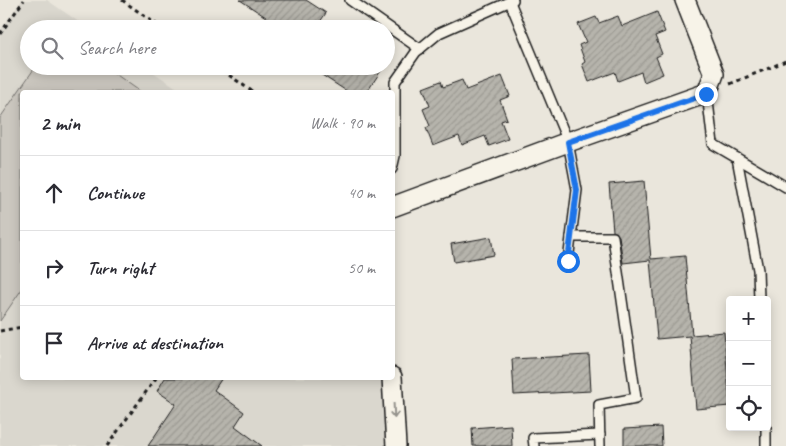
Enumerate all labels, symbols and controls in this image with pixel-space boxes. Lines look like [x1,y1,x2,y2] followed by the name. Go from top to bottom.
[20,20,395,75] search box
[38,34,66,62] icon: search
[78,36,155,60] text: Search here
[695,83,718,106] route end
[40,110,80,136] text: 2 min
[310,113,375,133] text: Walk · 90 m
[40,179,68,207] icon: ahead
[87,181,144,205] text: Continue
[348,183,375,203] text: 40 m
[557,250,580,273] route start
[40,254,68,282] icon: right
[87,256,154,280] text: Turn right
[348,258,375,278] text: 50 m
[726,296,771,431] map controls
[726,296,771,341] button: +
[40,329,68,357] icon: arrive
[87,331,223,355] text: Arrive at destination
[726,341,771,386] button: −
[726,386,771,431] button: locate
[389,403,399,419] one-way arrow

